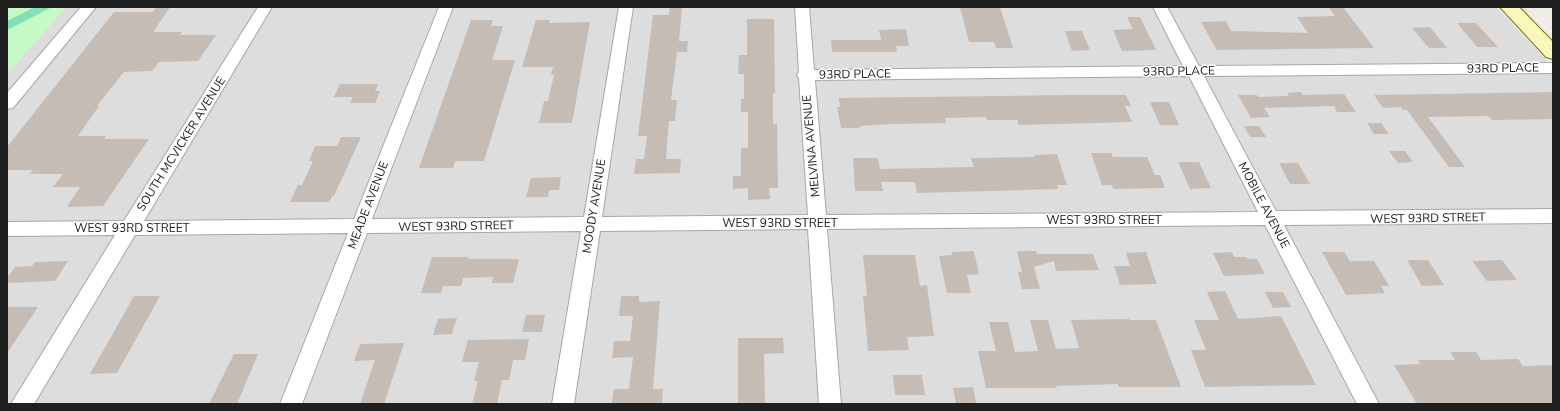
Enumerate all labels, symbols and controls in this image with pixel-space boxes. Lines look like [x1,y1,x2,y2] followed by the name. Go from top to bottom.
[1467,59,1539,77] street label: 93RD PLACE
[1143,62,1215,80] street label: 93RD PLACE
[819,65,891,83] street label: 93RD PLACE
[133,74,229,214] street label: SOUTH MCVICKER AVENUE
[799,94,823,198] street label: MELVINA AVENUE
[579,158,609,254] street label: MOODY AVENUE
[344,159,392,251] street label: MEADE AVENUE
[1235,159,1293,251] street label: MOBILE AVENUE
[1370,209,1487,227] street label: WEST 93RD STREET
[1046,212,1163,228] street label: WEST 93RD STREET
[722,215,839,231] street label: WEST 93RD STREET
[398,217,515,235] street label: WEST 93RD STREET
[74,220,191,236] street label: WEST 93RD STREET

